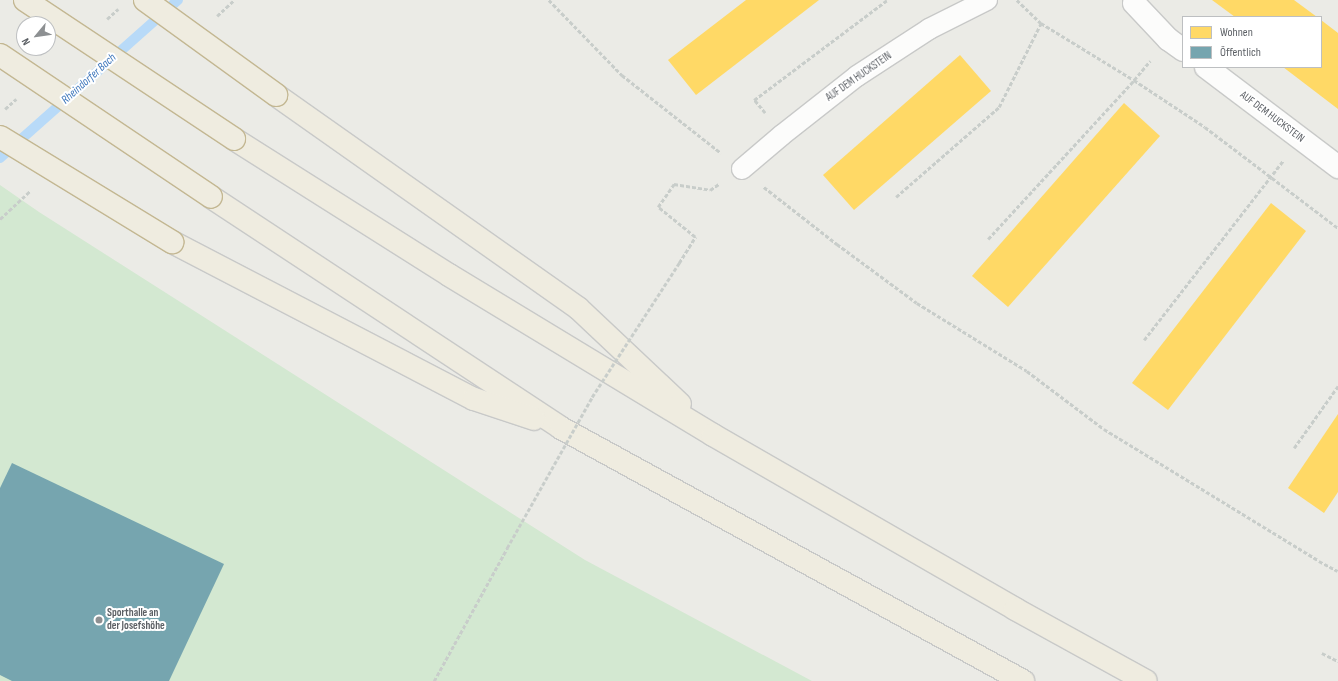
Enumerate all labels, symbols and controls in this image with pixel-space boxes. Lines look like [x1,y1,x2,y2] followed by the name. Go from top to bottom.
[16,16,56,56] north arrow
[1182,16,1322,68] legend
[1220,25,1253,40] text: Wohnen
[19,36,33,47] text: N
[1220,45,1261,60] text: Öffentlich
[824,49,894,105] street label: AUF DEM HUCKSTEIN
[59,51,119,107] water label: Rheindorfer Bach
[1237,89,1307,145] street label: AUF DEM HUCKSTEIN
[107,607,165,633] place label: Sporthalle an der Josefshöhe
[94,615,104,625] marker: Sporthalle an der Josefshöhe

